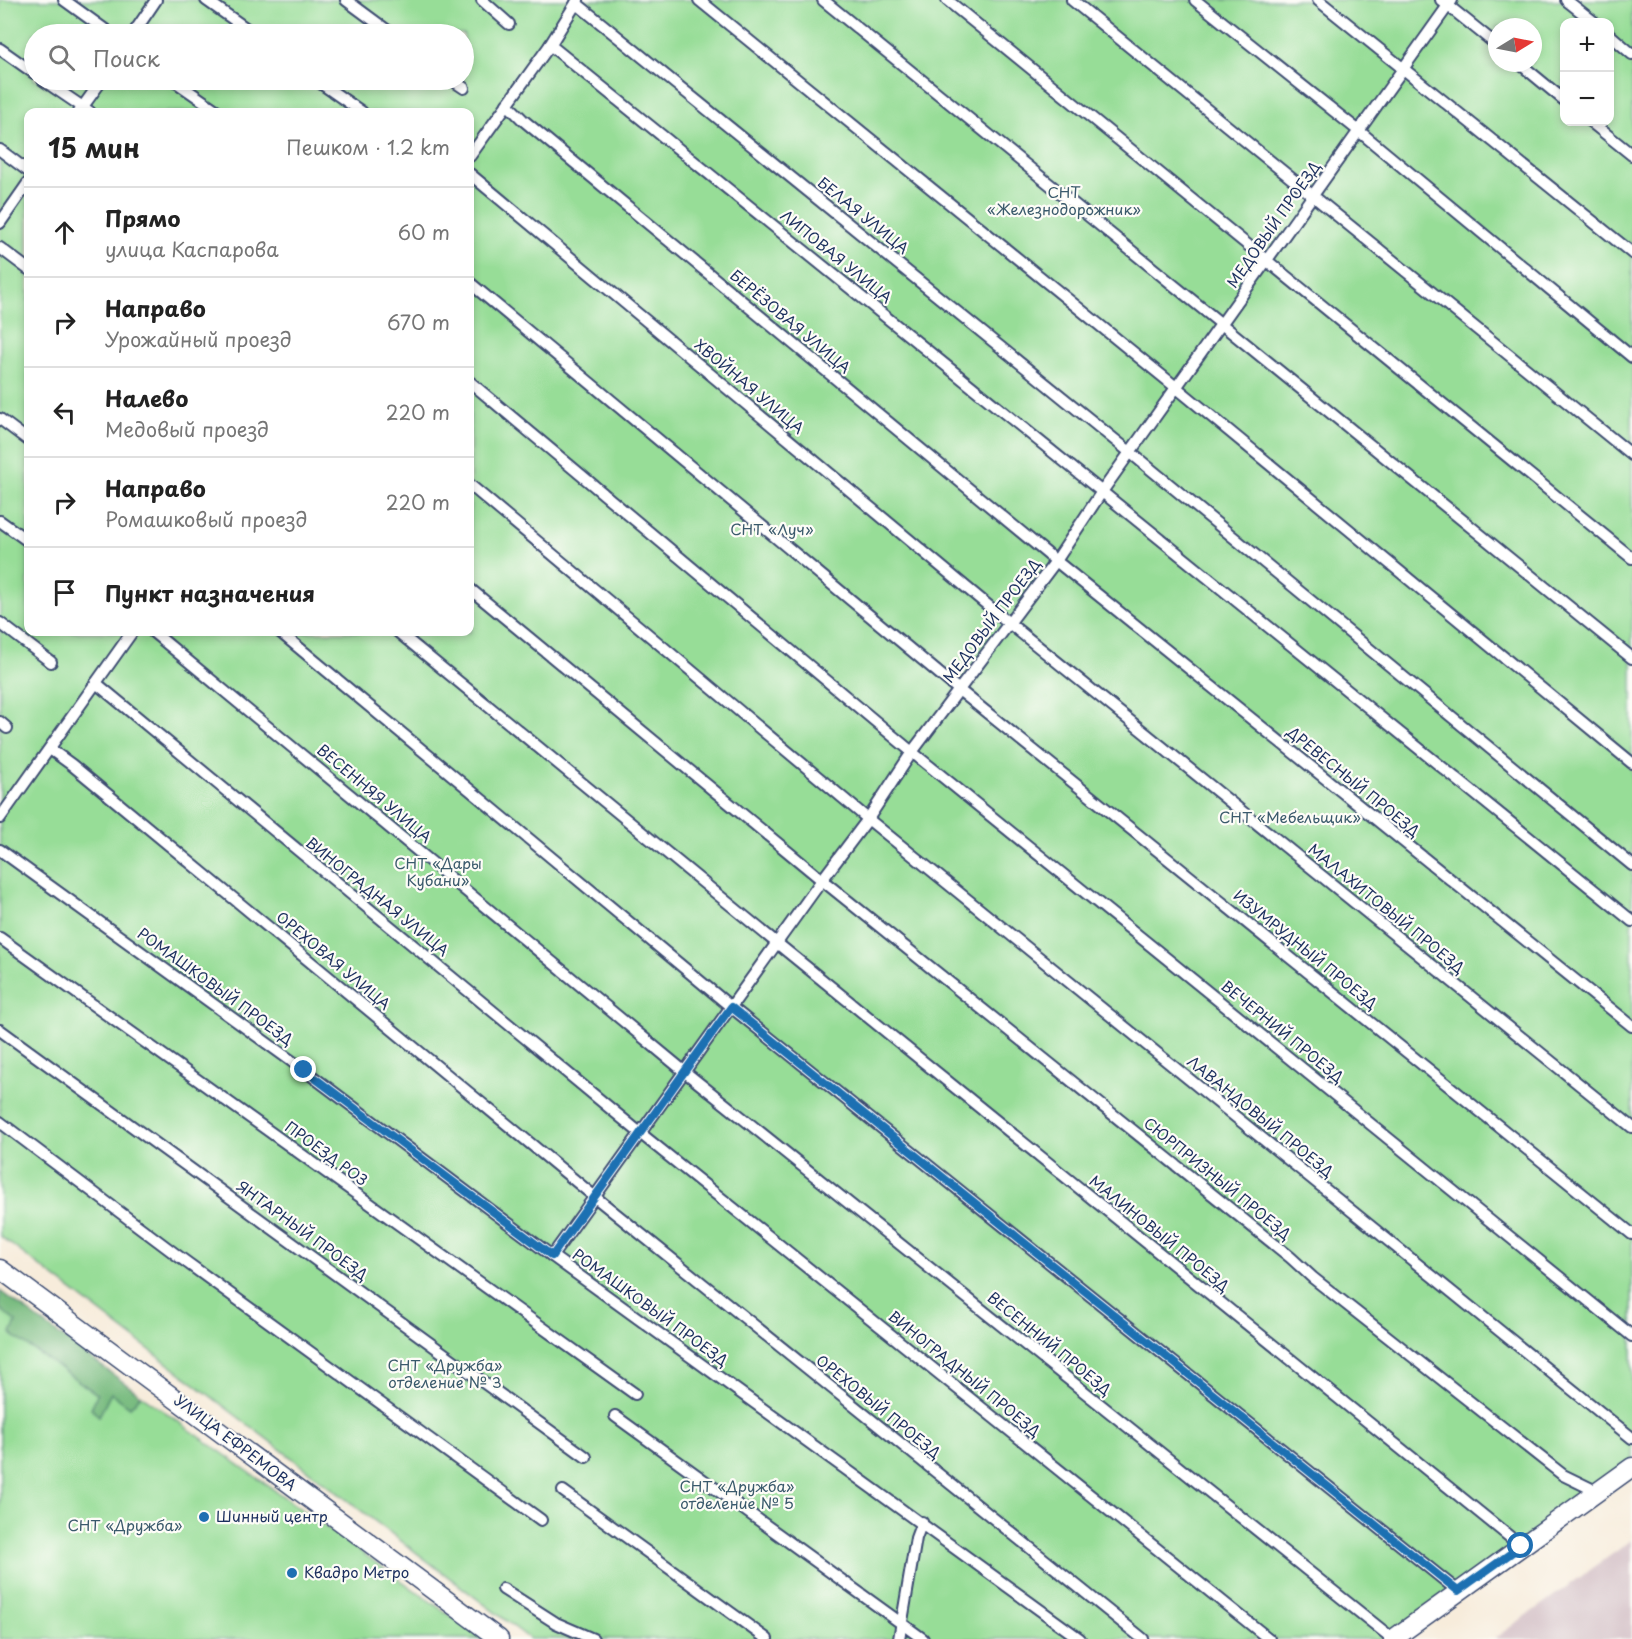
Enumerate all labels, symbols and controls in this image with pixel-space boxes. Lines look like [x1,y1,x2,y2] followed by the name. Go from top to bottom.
[1488,18,1542,72] north arrow
[1560,18,1614,126] map controls
[1560,18,1614,72] button: +
[24,24,474,90] search box
[45,41,78,74] icon: search
[93,41,160,74] text: Поиск
[1560,72,1614,126] button: −
[48,128,140,167] text: 15 мин
[286,132,450,162] text: Пешком · 1.2 km
[1220,156,1326,292] street label: МЕДОВЫЙ ПРОЕЗД
[813,171,915,259] street label: БЕЛАЯ УЛИЦА
[987,180,1141,220] park label: СНТ «Железнодорожник»
[105,201,180,234] text: Прямо
[776,204,898,308] street label: ЛИПОВАЯ УЛИЦА
[48,216,81,249] icon: ahead
[398,217,450,247] text: 60 m
[105,234,279,264] text: улица Каспарова
[726,263,856,378] street label: БЕРЁЗОВАЯ УЛИЦА
[105,291,206,324] text: Направо
[48,306,81,339] icon: right
[387,307,450,337] text: 670 m
[105,324,292,354] text: Урожайный проезд
[690,333,810,439] street label: ХВОЙНАЯ УЛИЦА
[105,381,188,414] text: Налево
[48,396,81,429] icon: left
[386,397,450,427] text: 220 m
[105,414,269,444] text: Медовый проезд
[105,471,206,504] text: Направо
[48,486,81,519] icon: right
[386,487,450,517] text: 220 m
[105,504,307,534] text: Ромашковый проезд
[730,517,814,540] park label: СНТ «Луч»
[936,553,1045,687] street label: МЕДОВЫЙ ПРОЕЗД
[48,576,81,609] icon: arrive
[105,576,315,609] text: Пункт назначения
[1282,719,1426,842] street label: ДРЕВЕСНЫЙ ПРОЕЗД
[313,738,437,848] street label: ВЕСЕННЯЯ УЛИЦА
[1219,805,1361,828] park label: СНТ «Мебельщик»
[301,831,455,961] street label: ВИНОГРАДНАЯ УЛИЦА
[1304,837,1471,979] street label: МАЛАХИТОВЫЙ ПРОЕЗД
[394,851,482,891] park label: СНТ «Дары Кубани»
[1229,883,1383,1015] street label: ИЗУМРУДНЫЙ ПРОЕЗД
[272,905,396,1015] street label: ОРЕХОВАЯ УЛИЦА
[133,921,299,1050] street label: РОМАШКОВЫЙ ПРОЕЗД
[1217,974,1350,1088] street label: ВЕЧЕРНИЙ ПРОЕЗД
[1183,1050,1339,1182] street label: ЛАВАНДОВЫЙ ПРОЕЗД
[290,1056,316,1082] route end
[1139,1111,1297,1245] street label: СЮРПРИЗНЫЙ ПРОЕЗД
[281,1115,373,1191] street label: ПРОЕЗД РОЗ
[1085,1169,1235,1297] street label: МАЛИНОВЫЙ ПРОЕЗД
[232,1174,374,1286] street label: ЯНТАРНЫЙ ПРОЕЗД
[568,1242,734,1371] street label: РОМАШКОВЫЙ ПРОЕЗД
[983,1286,1117,1400] street label: ВЕСЕННИЙ ПРОЕЗД
[884,1304,1046,1442] street label: ВИНОГРАДНЫЙ ПРОЕЗД
[812,1348,947,1464] street label: ОРЕХОВЫЙ ПРОЕЗД
[388,1353,503,1393] park label: СНТ «Дружба» отделение № 3
[170,1388,302,1496] street label: УЛИЦА ЕФРЕМОВА
[680,1474,795,1514] park label: СНТ «Дружба» отделение № 5
[216,1504,328,1527] place label: Шинный центр
[197,1510,211,1524] marker: Шинный центр
[68,1513,183,1536] park label: СНТ «Дружба»
[1507,1532,1533,1558] route start
[304,1560,409,1583] place label: Квадро Метро
[285,1566,299,1580] marker: Квадро Метро

